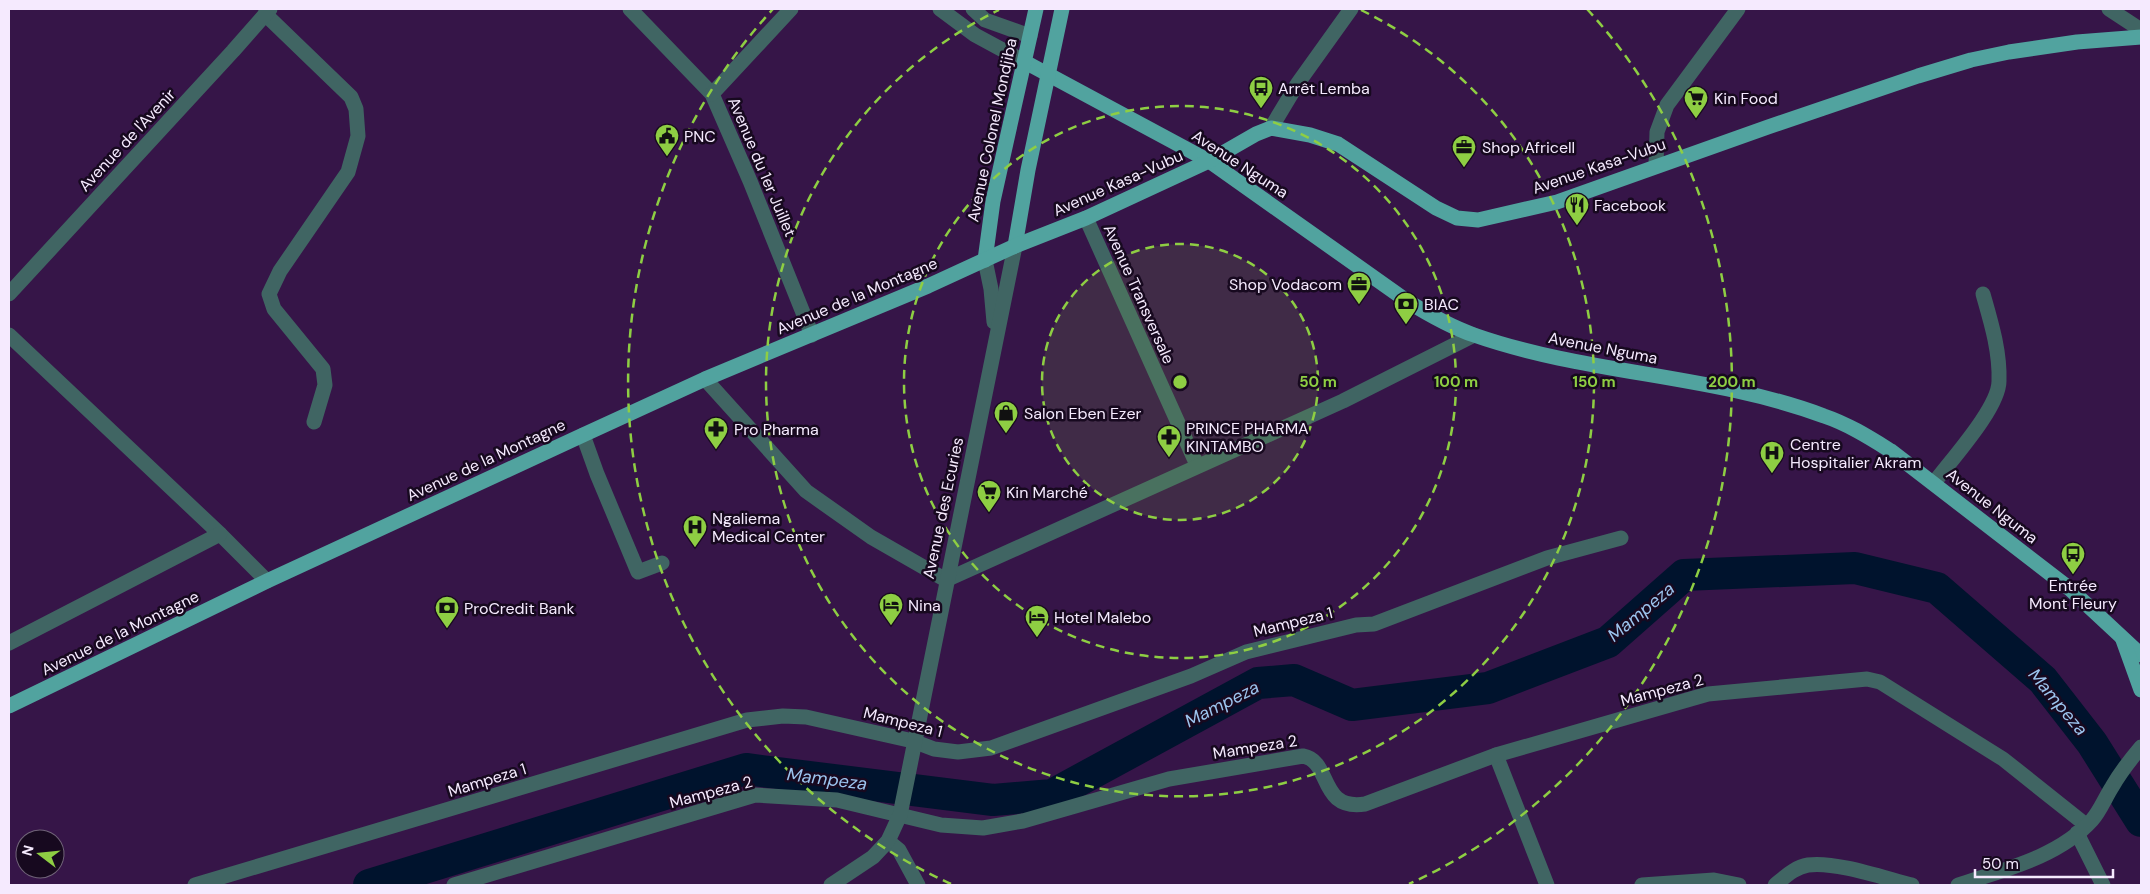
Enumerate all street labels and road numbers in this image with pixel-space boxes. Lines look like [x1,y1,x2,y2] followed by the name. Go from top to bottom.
[962,36,1022,224] street label: Avenue Colonel Mondjiba
[74,84,180,196] street label: Avenue de l'Avenir
[723,94,801,240] street label: Avenue du 1er Juillet
[1188,125,1292,203] street label: Avenue Nguma
[1529,133,1669,199] street label: Avenue Kasa-Vubu
[1050,145,1186,221] street label: Avenue Kasa-Vubu
[1099,221,1179,367] street label: Avenue Transversale
[773,253,941,339] street label: Avenue de la Montagne
[1547,327,1659,369] street label: Avenue Nguma
[403,414,569,506] street label: Avenue de la Montagne
[918,435,968,581] street label: Avenue des Ecuries
[1942,464,2042,548] street label: Avenue Nguma
[38,586,202,680] street label: Avenue de la Montagne
[1251,602,1335,642] street label: Mampeza 1
[1618,669,1706,711] street label: Mampeza 2
[861,702,945,742] street label: Mampeza 1
[1211,730,1299,764] street label: Mampeza 2
[445,758,529,802] street label: Mampeza 1
[667,771,755,813] street label: Mampeza 2

